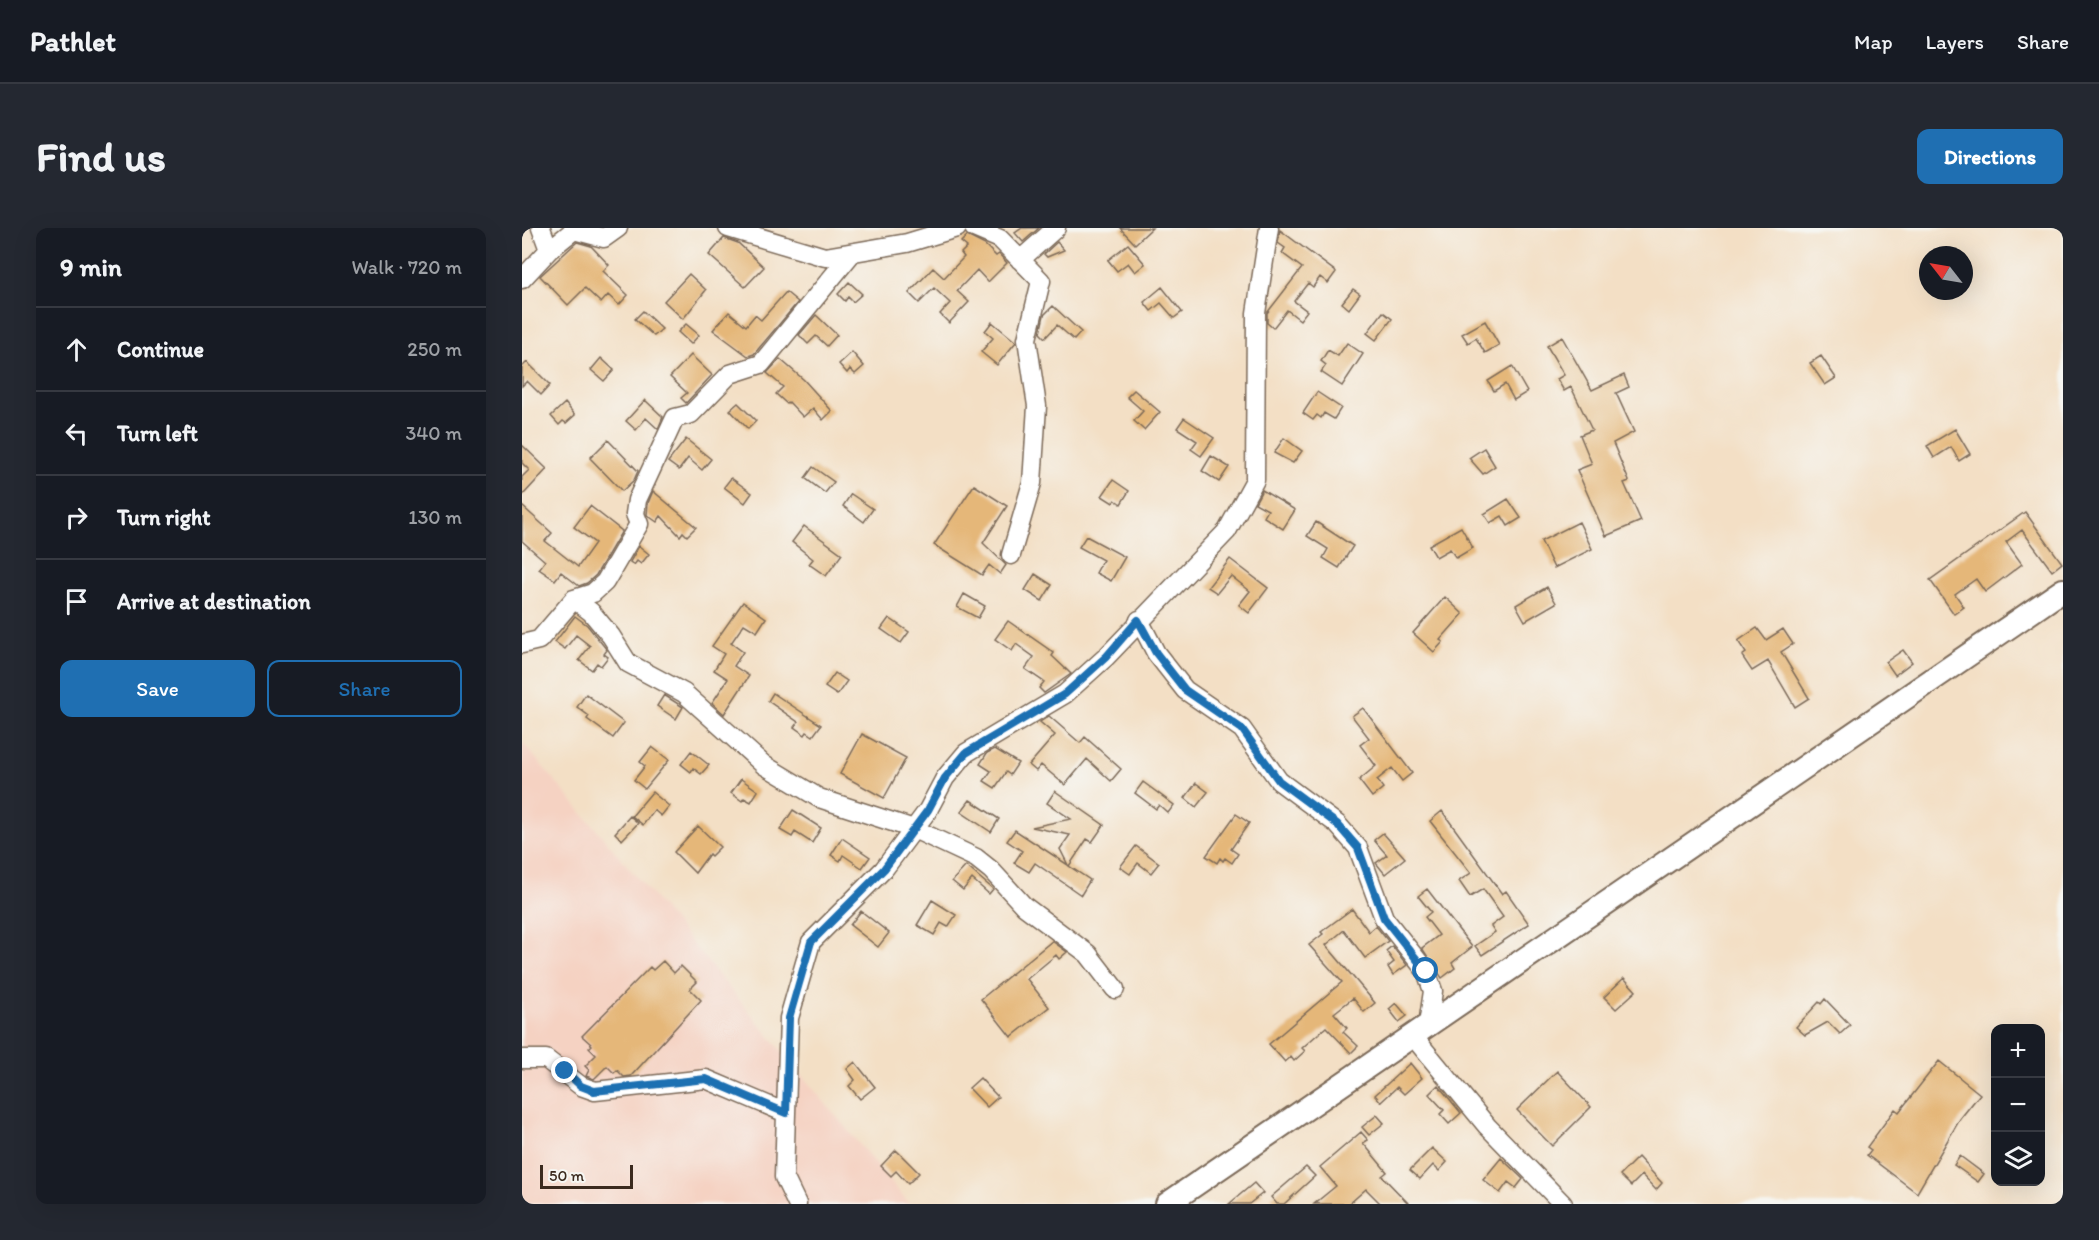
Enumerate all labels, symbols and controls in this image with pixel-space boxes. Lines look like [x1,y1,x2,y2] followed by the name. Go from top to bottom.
[30,24,116,58] text: Pathlet
[1854,29,1893,54] text: Map
[1926,29,1984,54] text: Layers
[2017,29,2069,54] text: Share
[1917,129,2063,184] button: Directions
[36,131,166,182] text: Find us
[1919,246,1973,300] north arrow
[60,251,122,283] text: 9 min
[351,255,462,279] text: Walk · 720 m
[60,333,93,366] icon: ahead
[117,336,204,363] text: Continue
[407,337,462,361] text: 250 m
[60,417,93,450] icon: left
[117,420,198,447] text: Turn left
[405,421,462,445] text: 340 m
[60,501,93,534] icon: right
[117,504,211,531] text: Turn right
[408,505,462,529] text: 130 m
[60,585,93,618] icon: arrive
[117,588,311,615] text: Arrive at destination
[60,660,255,717] button: Save
[267,660,462,717] button: Share
[1412,957,1438,983] route start
[1991,1024,2045,1186] map controls
[1991,1024,2045,1078] button: +
[551,1057,577,1083] route end
[1991,1078,2045,1132] button: −
[1991,1132,2045,1186] button: layers
[540,1162,633,1190] scale bar
[549,1166,584,1185] text: 50 m

